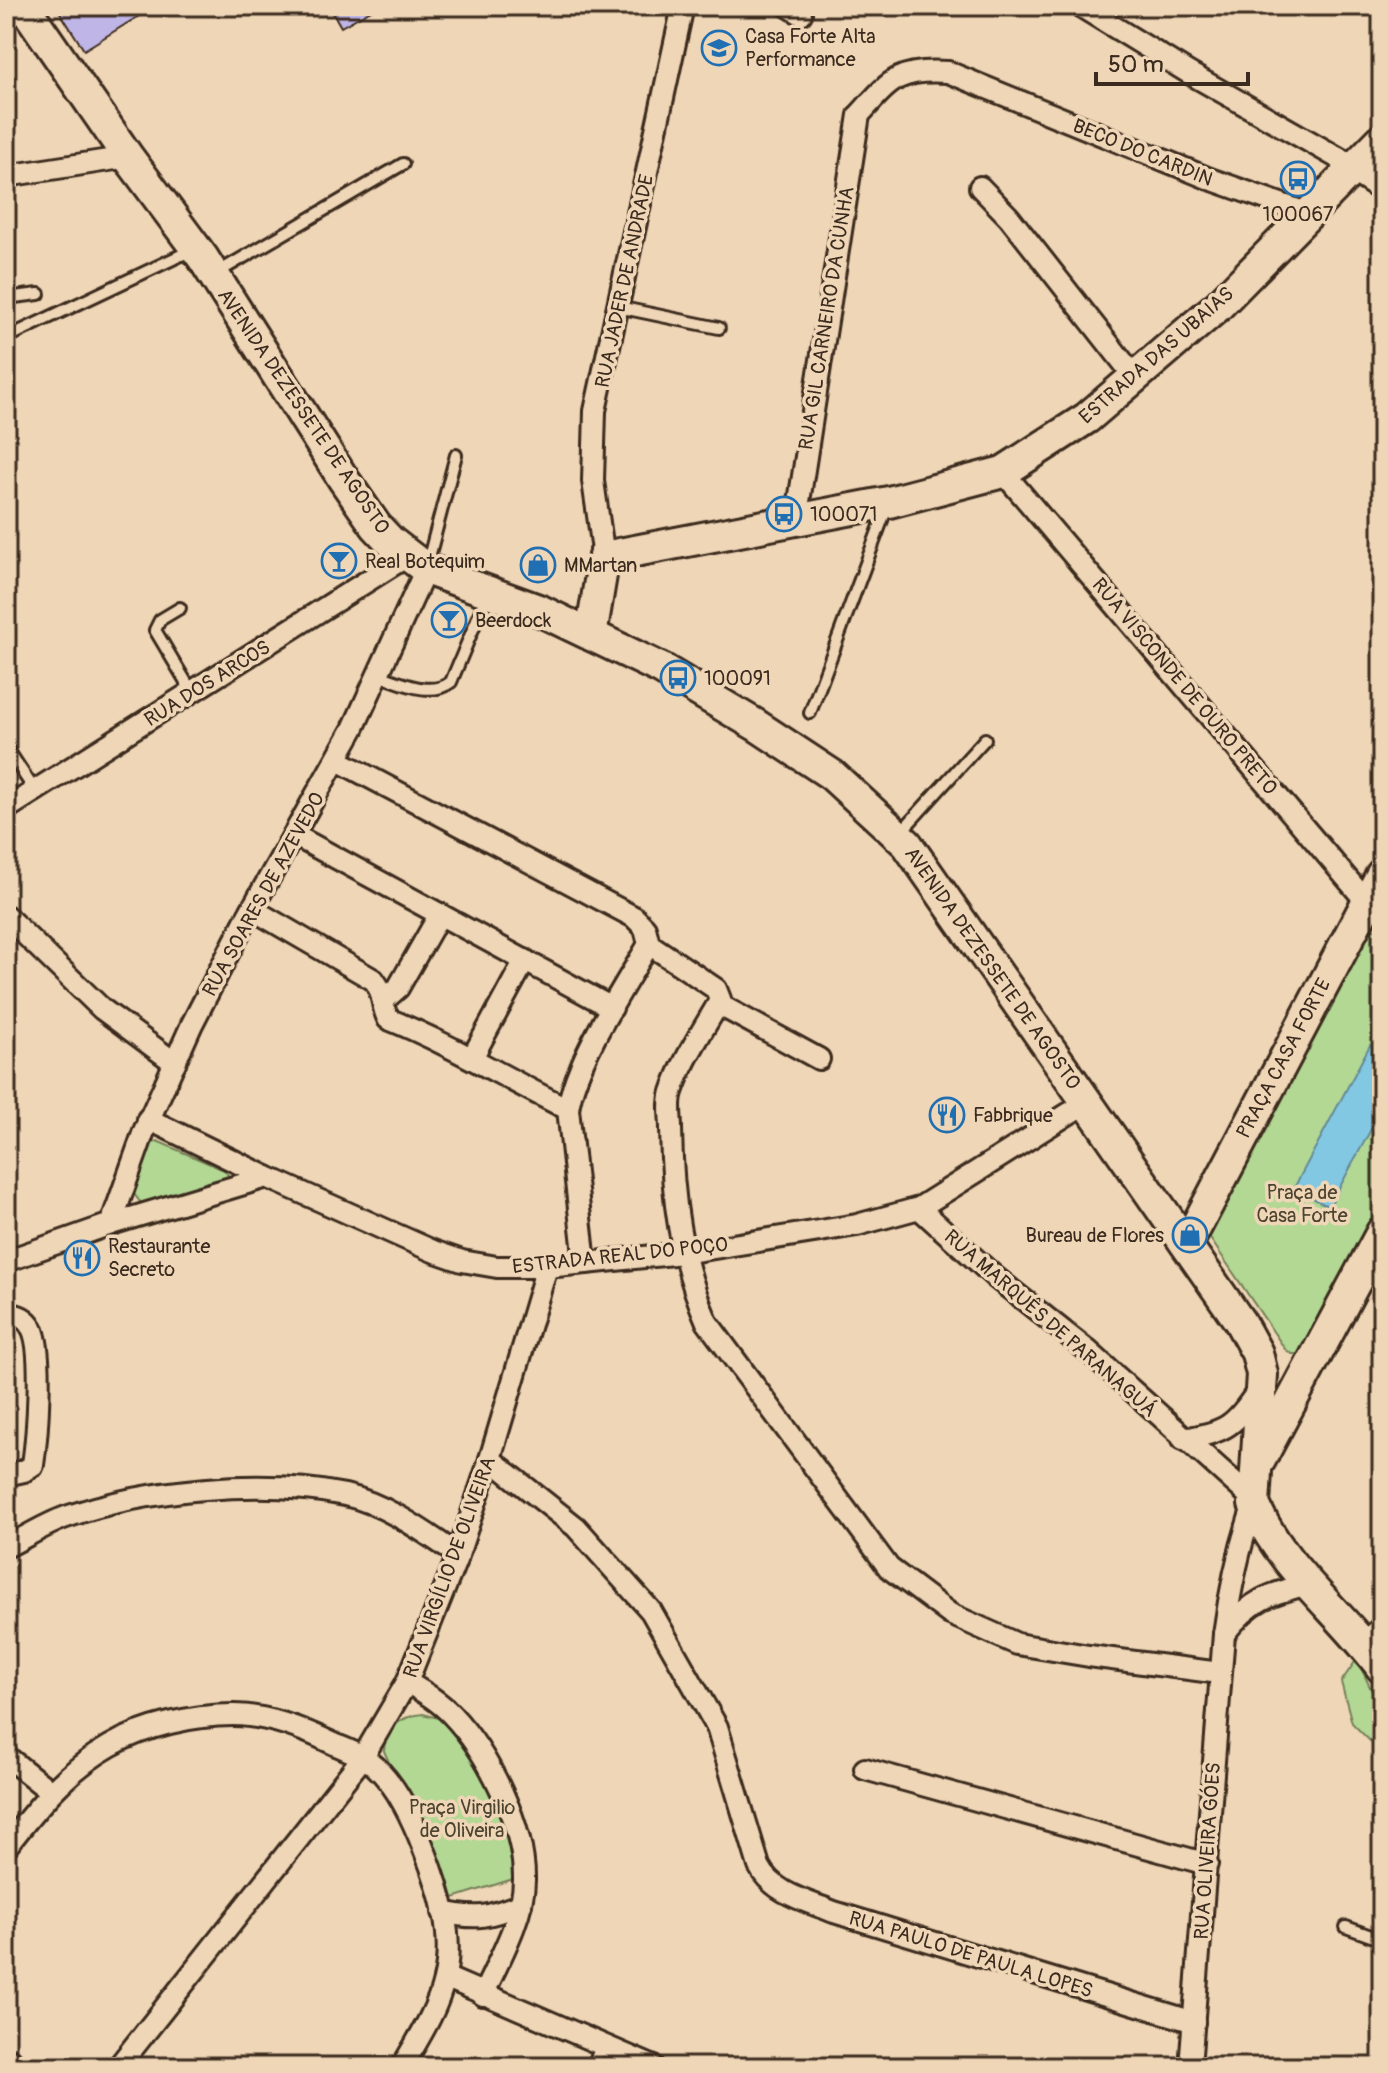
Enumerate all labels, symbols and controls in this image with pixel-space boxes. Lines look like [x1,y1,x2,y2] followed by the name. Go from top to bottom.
[745,24,876,72] place label: Casa Forte Alta Performance
[700,29,738,67] school or university icon: Casa Forte Alta Performance
[1096,36,1248,86] scale bar
[1108,50,1164,79] text: 50 m
[1069,113,1216,192] street label: BECO DO CARDIN
[1279,160,1317,198] bus stop icon: 100067
[590,172,659,390] street label: RUA JADER DE ANDRADE
[793,185,860,452] street label: RUA GIL CARNEIRO DA CUNHA
[1263,202,1334,227] place label: 100067
[1074,281,1239,429] street label: ESTRADA DAS UBAIAS
[212,284,395,539] street label: AVENIDA DEZESSETE DE AGOSTO
[765,495,803,533] bus stop icon: 100071
[810,502,877,527] place label: 100071
[320,542,358,580] bar icon: Real Botequim
[519,546,557,584] shop icon: MMartan
[365,549,485,574] place label: Real Botequim
[564,553,637,578] place label: MMartan
[1087,573,1283,800] street label: RUA VISCONDE DE OURO PRETO
[430,601,468,639] bar icon: Beerdock
[475,608,552,633] place label: Beerdock
[140,635,275,732] street label: RUA DOS ARCOS
[659,659,697,697] bus stop icon: 100091
[704,666,771,691] place label: 100091
[197,788,330,1001] street label: RUA SOARES DE AZEVEDO
[899,842,1086,1094] street label: AVENIDA DEZESSETE DE AGOSTO
[1231,974,1336,1143] street label: PRAÇA CASA FORTE
[928,1096,966,1134] restaurant icon: Fabbrique
[973,1103,1053,1128] place label: Fabbrique
[1256,1180,1348,1228] park label: Praça de Casa Forte
[1171,1216,1209,1254] shop icon: Bureau de Flores
[1025,1223,1164,1248] place label: Bureau de Flores
[939,1224,1162,1423] street label: RUA MARQUÊS DE PARANAGUÁ
[511,1232,729,1279] street label: ESTRADA REAL DO POÇO
[108,1234,210,1282] place label: Restaurante Secreto
[63,1239,101,1277] restaurant icon: Restaurante Secreto
[398,1453,501,1681] street label: RUA VIRGÍLIO DE OLIVEIRA
[1189,1762,1226,1940] street label: RUA OLIVEIRA GÓES
[409,1795,515,1843] park label: Praça Virgilio de Oliveira
[846,1905,1096,2003] street label: RUA PAULO DE PAULA LOPES

